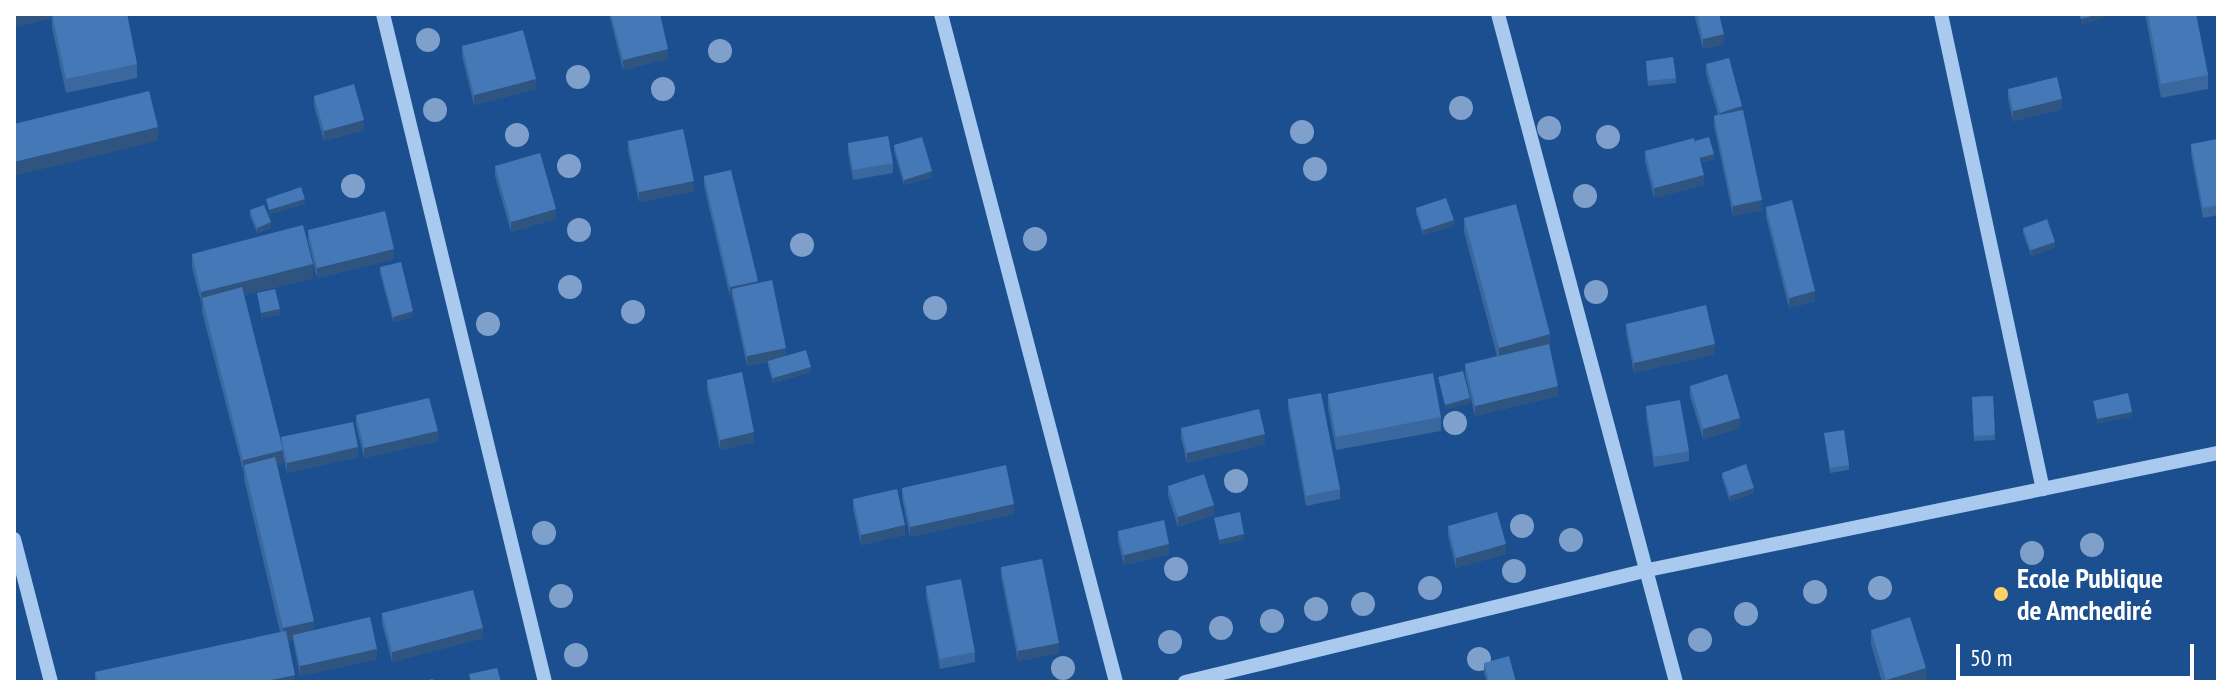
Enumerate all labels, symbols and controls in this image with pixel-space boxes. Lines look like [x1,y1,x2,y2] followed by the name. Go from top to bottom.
[2017,561,2163,627] place label: Ecole Publique de Amchediré
[1992,585,2010,603] marker: Ecole Publique de Amchediré
[1960,628,2198,678] scale bar
[1970,642,2012,673] text: 50 m

